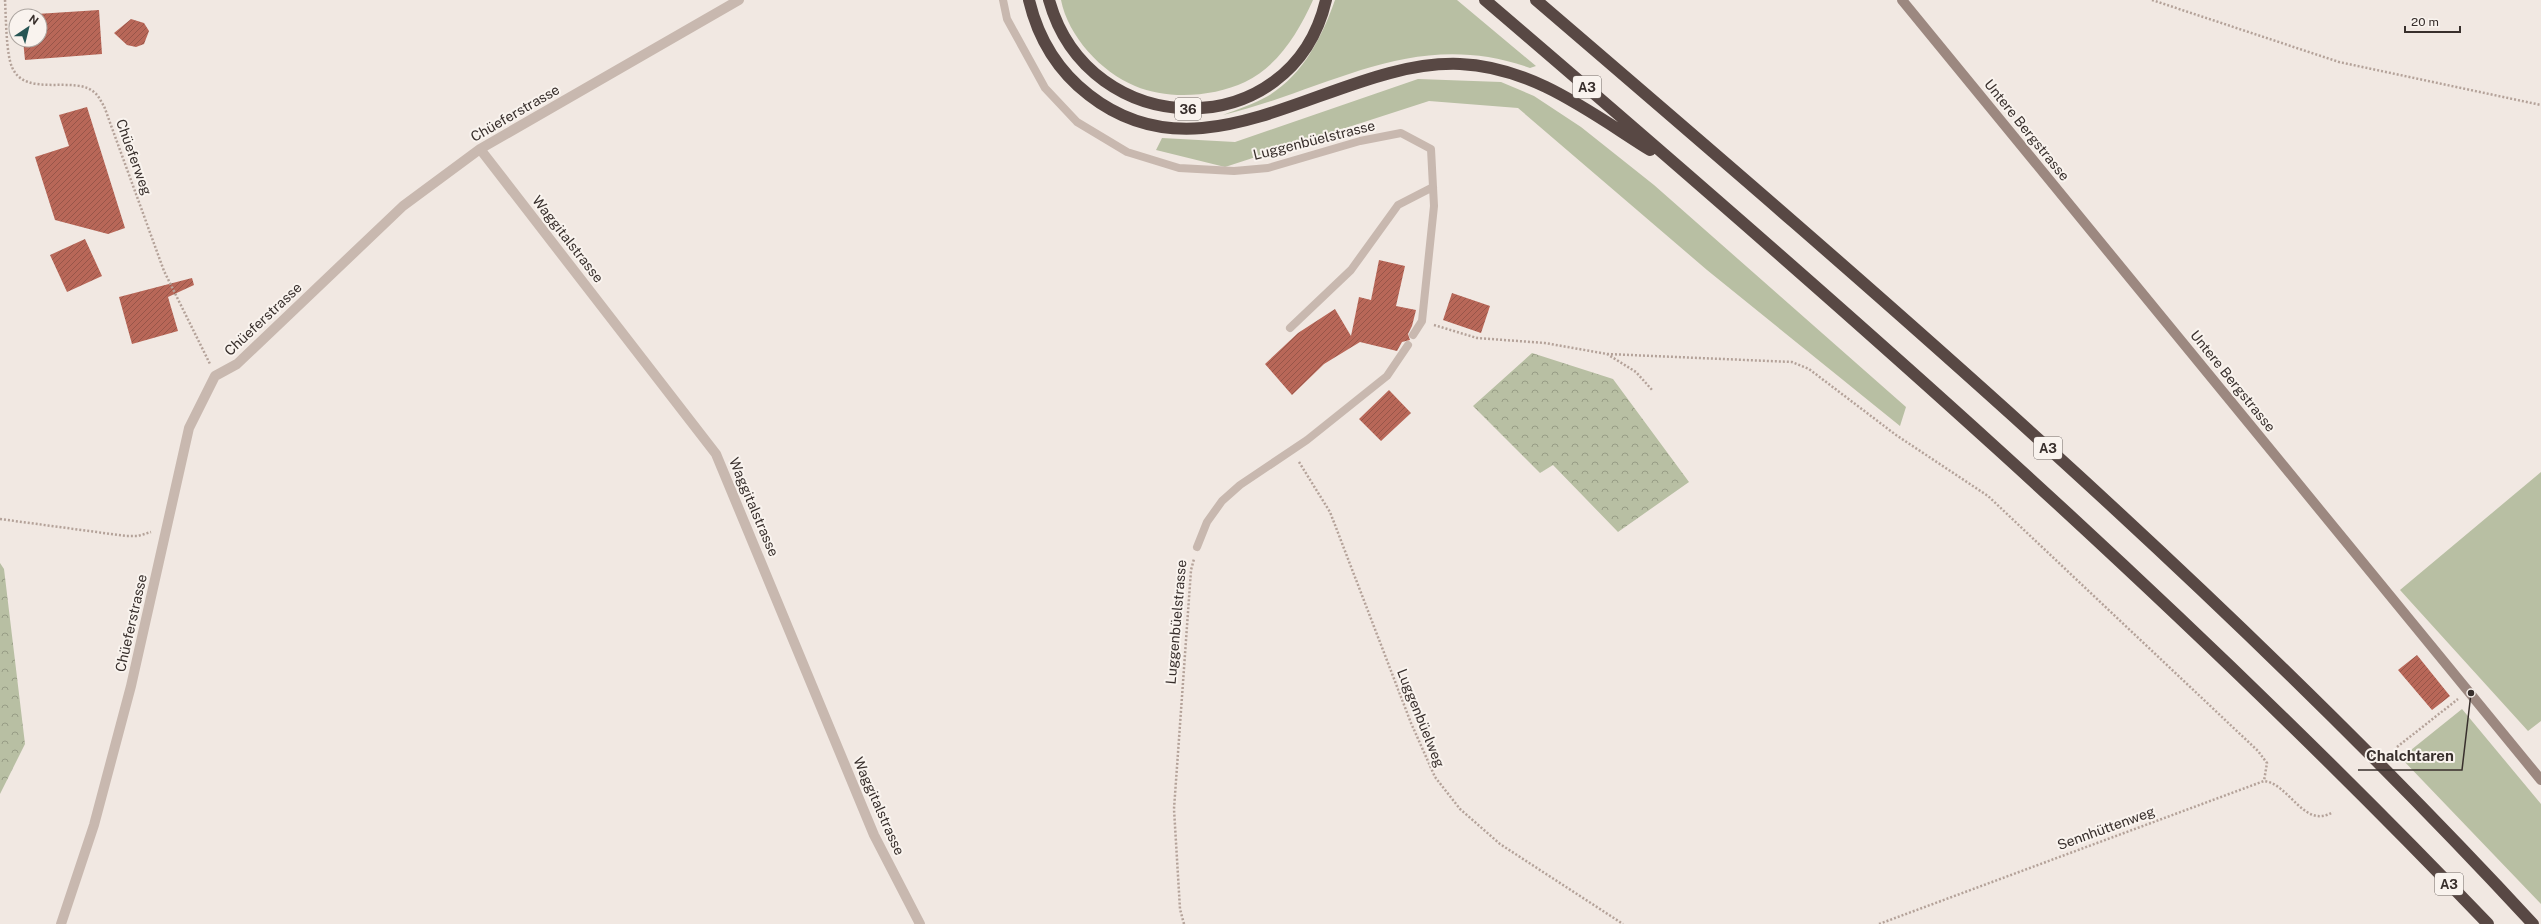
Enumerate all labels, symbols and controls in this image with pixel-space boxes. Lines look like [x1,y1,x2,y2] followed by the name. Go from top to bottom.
[8,8,48,48] north arrow
[2405,8,2460,34] scale bar
[27,12,41,27] text: N
[2411,15,2439,29] text: 20 m
[1573,76,1601,98] road number: A3
[1981,76,2073,184] street label: Untere Bergstrasse
[468,81,562,145] street label: Chüeferstrasse
[1175,98,1201,120] road number: 36
[113,117,155,198] street label: Chüeferweg
[1251,117,1377,163] street label: Luggenbüelstrasse
[529,192,607,286] street label: Waggitalstrasse
[221,279,305,359] street label: Chüeferstrasse
[2187,327,2279,435] street label: Untere Bergstrasse
[2034,437,2062,459] road number: A3
[726,455,782,559] street label: Waggitalstrasse
[1163,559,1189,685] street label: Luggenbüelstrasse
[112,573,150,673] street label: Chüeferstrasse
[1394,666,1448,770] street label: Luggenbüelweg
[2358,743,2462,770] callout: Chalchtaren
[2366,747,2454,764] text: Chalchtaren
[850,754,908,858] street label: Waggitalstrasse
[2055,803,2157,853] street label: Sennhüttenweg
[2435,873,2463,895] road number: A3

